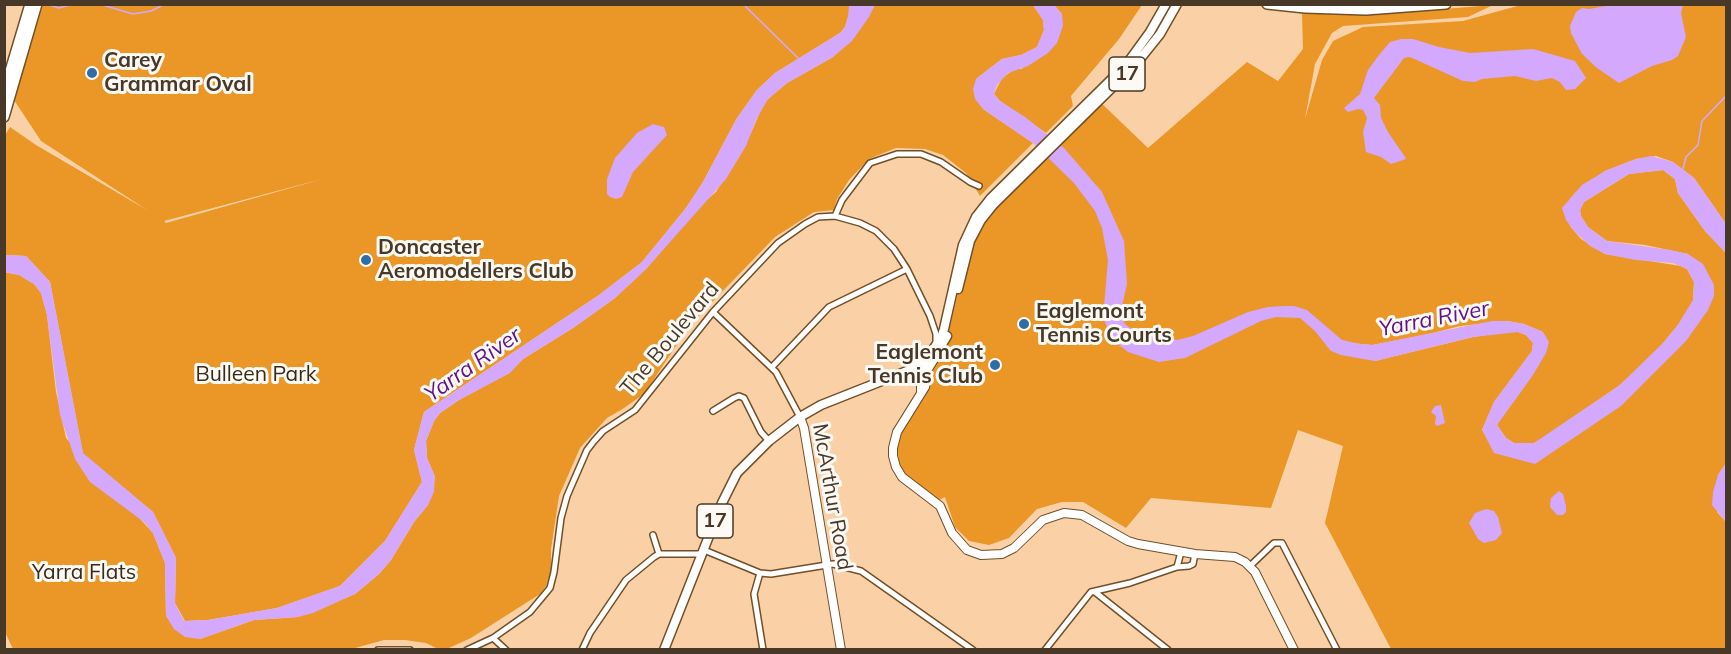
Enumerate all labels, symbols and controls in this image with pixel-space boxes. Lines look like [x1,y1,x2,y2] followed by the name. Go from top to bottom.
[104,48,252,98] place label: Carey Grammar Oval
[1109,57,1145,91] road number: 17
[85,66,99,80] marker: Carey Grammar Oval
[378,235,574,285] place label: Doncaster Aeromodellers Club
[359,253,373,267] marker: Doncaster Aeromodellers Club
[615,277,725,401] street label: The Boulevard
[1377,295,1491,343] water label: Yarra River
[1036,299,1172,349] place label: Eaglemont Tennis Courts
[1017,317,1031,331] marker: Eaglemont Tennis Courts
[420,322,526,408] water label: Yarra River
[868,340,983,390] place label: Eaglemont Tennis Club
[988,358,1002,372] marker: Eaglemont Tennis Club
[195,362,317,388] park label: Bulleen Park
[807,422,857,572] street label: McArthur Road
[697,504,733,538] road number: 17
[32,560,136,586] park label: Yarra Flats

